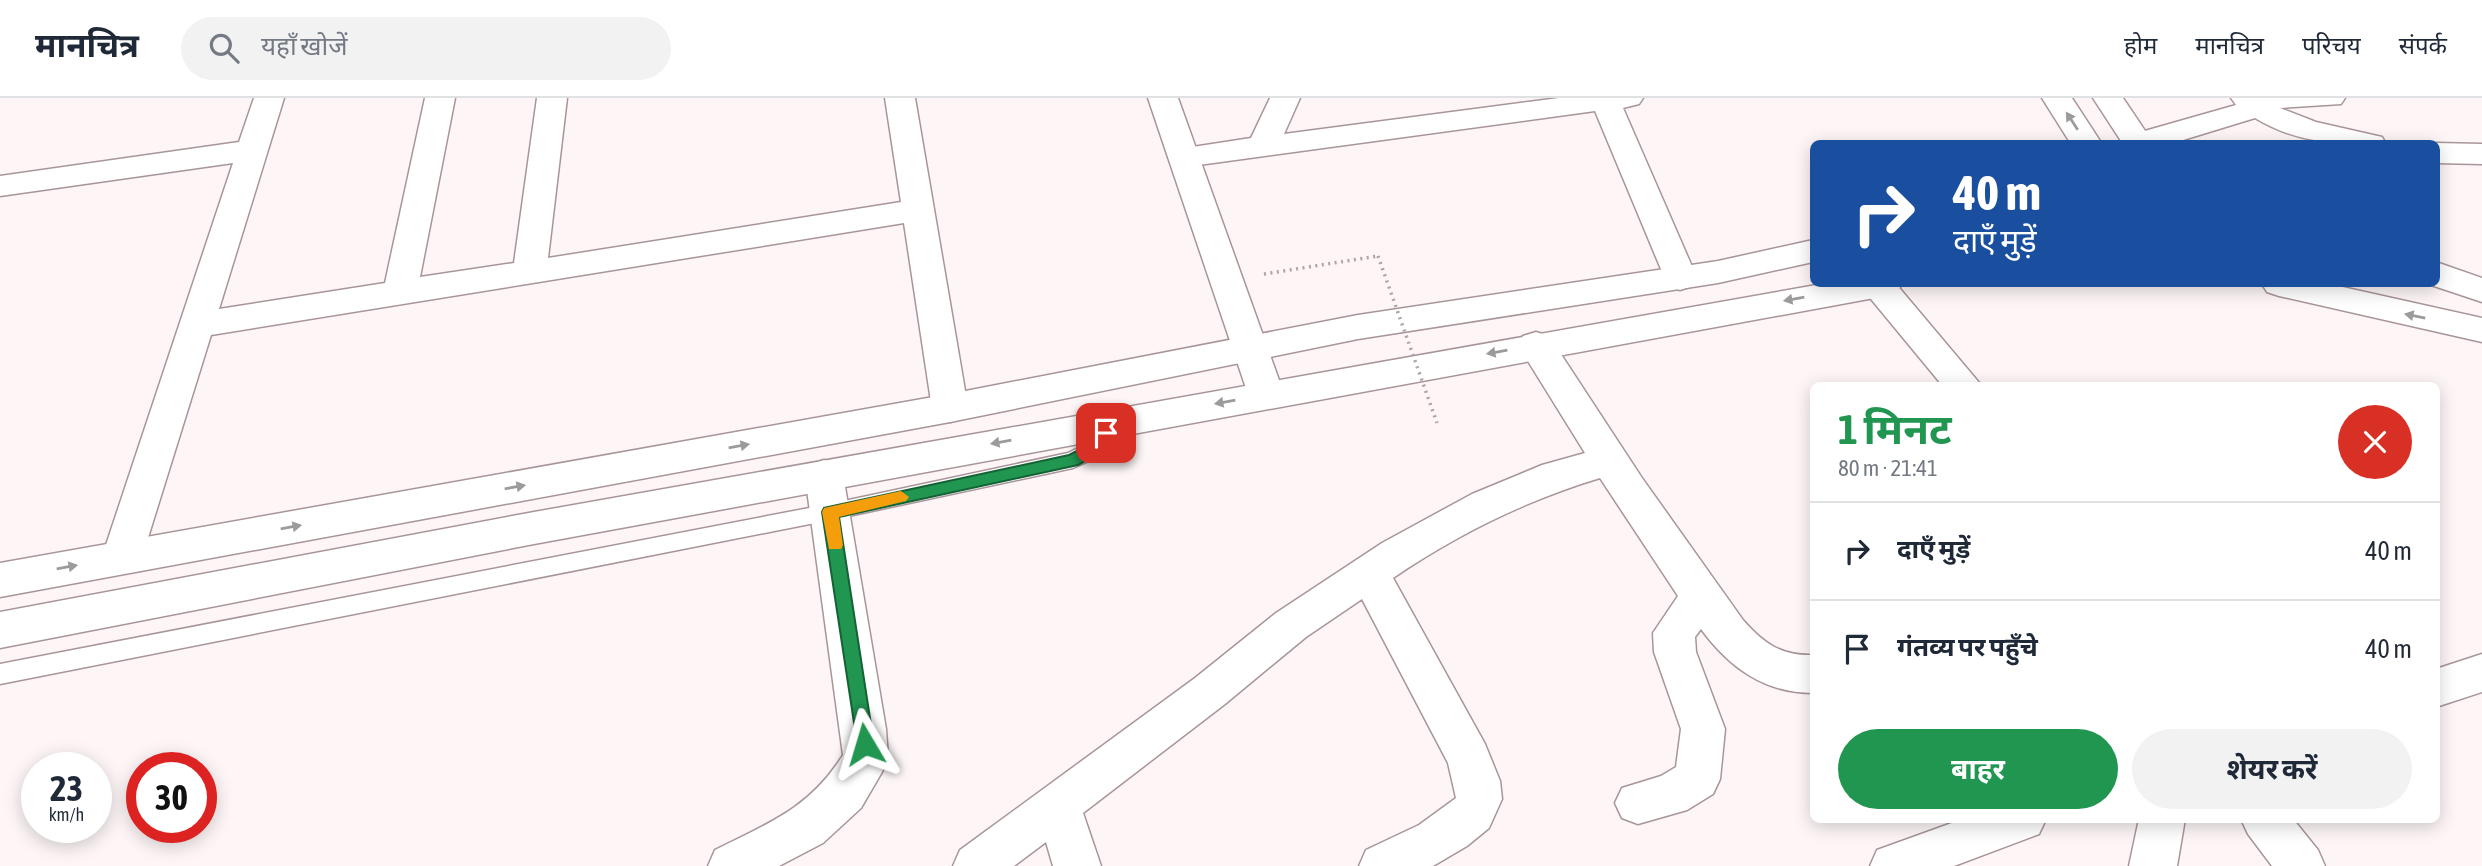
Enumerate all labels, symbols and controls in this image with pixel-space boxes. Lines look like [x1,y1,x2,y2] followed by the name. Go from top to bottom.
[181,17,671,80] search box
[35,26,139,64] text: मानचित्र
[205,29,243,67] icon: search
[261,31,348,61] text: यहाँ खोजें
[2124,32,2157,59] text: होम
[2195,32,2264,59] text: मानचित्र
[2302,32,2361,59] text: परिचय
[2399,32,2447,59] text: संपर्क
[2066,111,2079,130] one-way arrow
[1953,164,2041,220] text: 40 m
[1838,168,1929,259] icon: right
[1953,222,2037,259] text: दाएँ मुड़ें
[1782,294,1804,305] one-way arrow
[2404,311,2426,322] one-way arrow
[1486,347,1508,358] one-way arrow
[1214,396,1236,407] one-way arrow
[1076,403,1136,463] pin
[1838,405,1952,453] text: 1 मिनट
[2338,405,2412,479] button: close
[1087,414,1125,452] icon: arrive
[990,437,1012,448] one-way arrow
[728,440,750,451] one-way arrow
[1838,455,1938,481] text: 80 m · 21:41
[504,481,526,492] one-way arrow
[280,521,302,532] one-way arrow
[1838,532,1876,570] icon: right
[1897,534,1970,564] text: दाएँ मुड़ें
[2365,536,2412,566] text: 40 m
[56,562,78,573] one-way arrow
[1838,630,1876,668] icon: arrive
[1897,632,2038,662] text: गंतव्य पर पहुँचे
[2365,634,2412,664] text: 40 m
[828,707,902,781] position arrow
[1838,729,2118,809] button: बाहर
[2132,729,2412,809] button: शेयर करें
[126,752,217,843] speed limit sign: 30
[50,768,83,808] text: 23
[49,804,84,825] text: km/h

